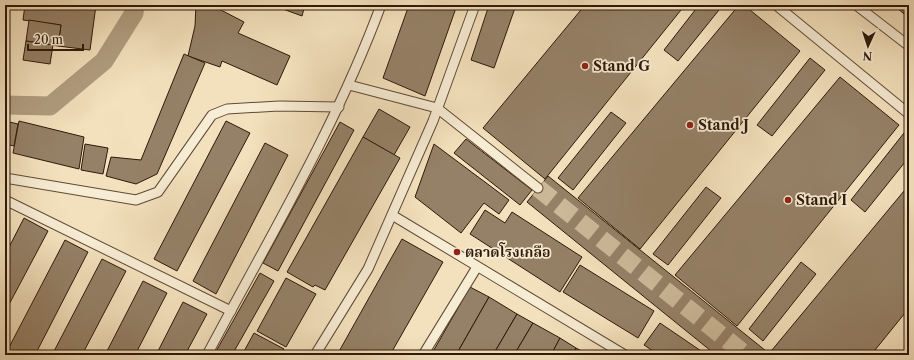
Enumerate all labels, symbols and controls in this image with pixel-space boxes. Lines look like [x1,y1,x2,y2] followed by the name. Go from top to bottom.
[28,26,83,52] scale bar
[848,26,888,66] north arrow
[34,32,63,47] text: 20 m
[862,49,873,63] text: N
[593,57,650,75] place label: Stand G
[580,61,590,71] marker: Stand G
[698,116,749,134] place label: Stand J
[685,120,695,130] marker: Stand J
[796,191,847,209] place label: Stand I
[783,195,793,205] marker: Stand I
[465,242,551,261] place label: ตลาดโรงเกลือ
[452,247,462,257] marker: ตลาดโรงเกลือ

